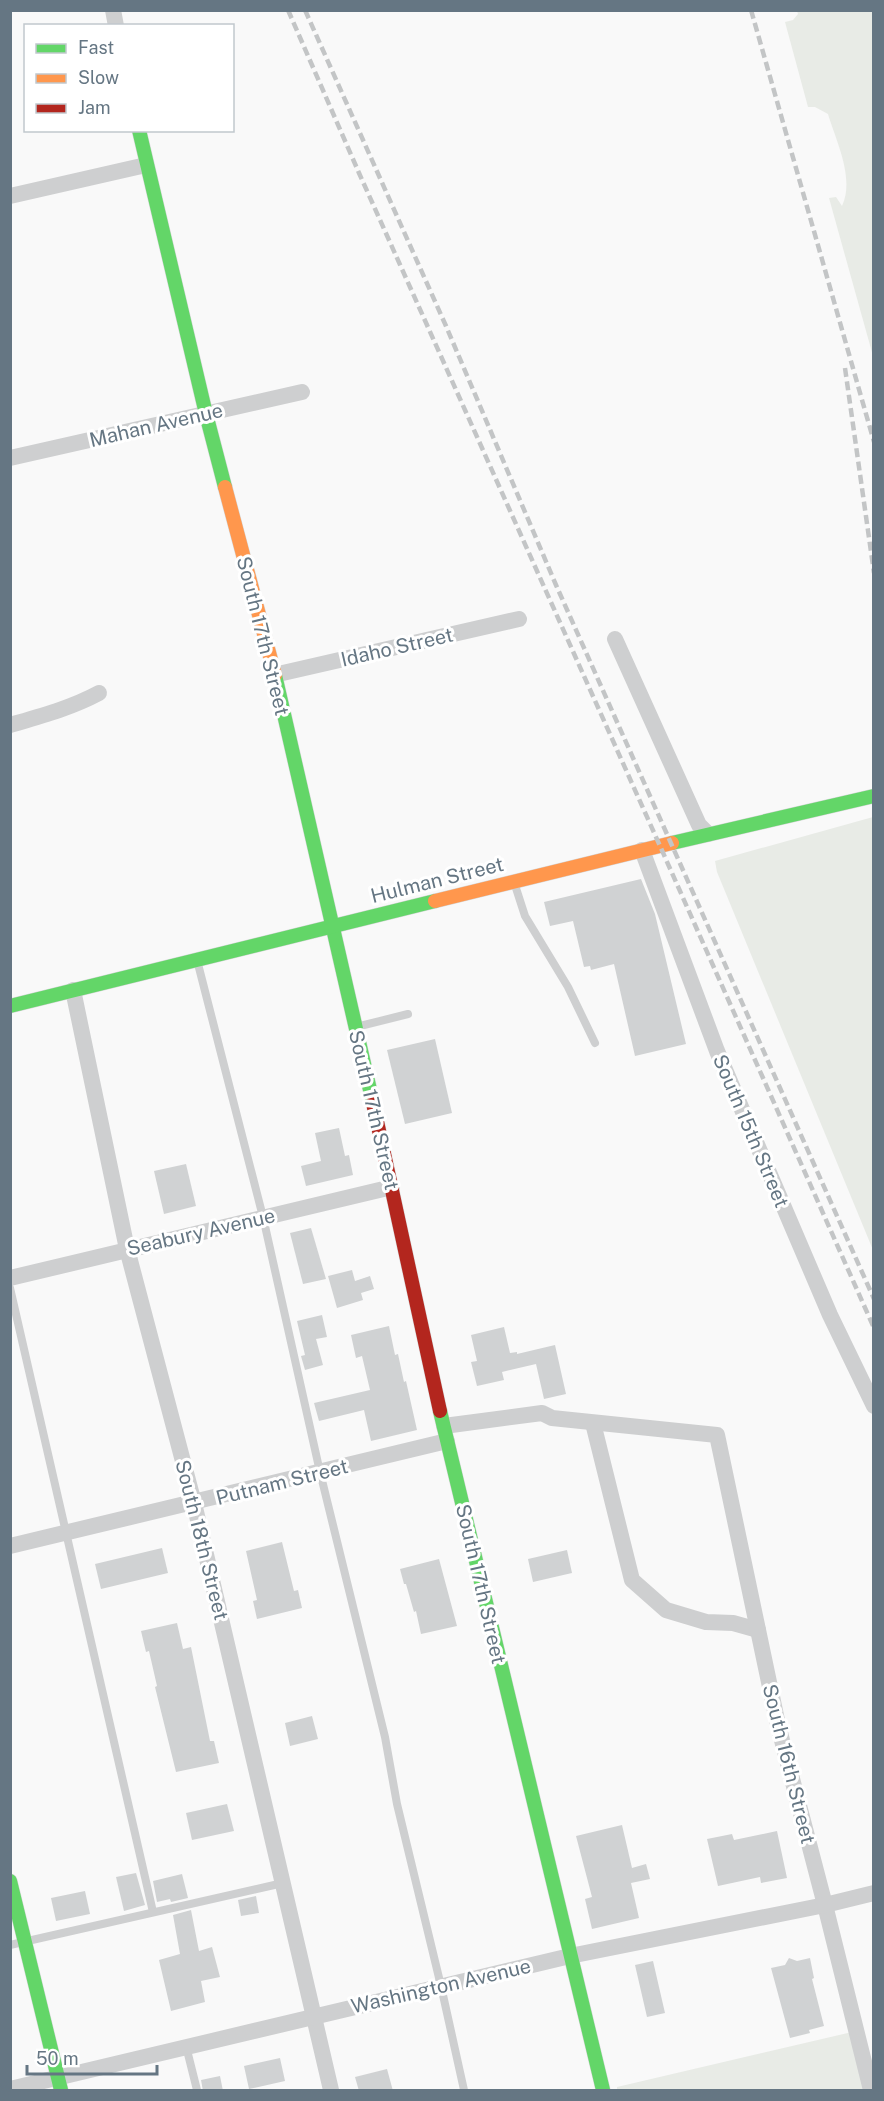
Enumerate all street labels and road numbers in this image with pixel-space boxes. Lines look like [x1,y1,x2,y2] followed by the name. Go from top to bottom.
[87,398,225,452] street label: Mahan Avenue
[232,554,294,718] street label: South 17th Street
[339,622,455,672] street label: Idaho Street
[368,852,506,908] street label: Hulman Street
[344,1028,404,1192] street label: South 17th Street
[708,1051,794,1211] street label: South 15th Street
[124,1203,278,1261] street label: Seabury Avenue
[214,1454,350,1510] street label: Putnam Street
[171,1457,233,1623] street label: South 18th Street
[451,1502,511,1666] street label: South 17th Street
[758,1682,820,1846] street label: South 16th Street
[349,1954,533,2018] street label: Washington Avenue

